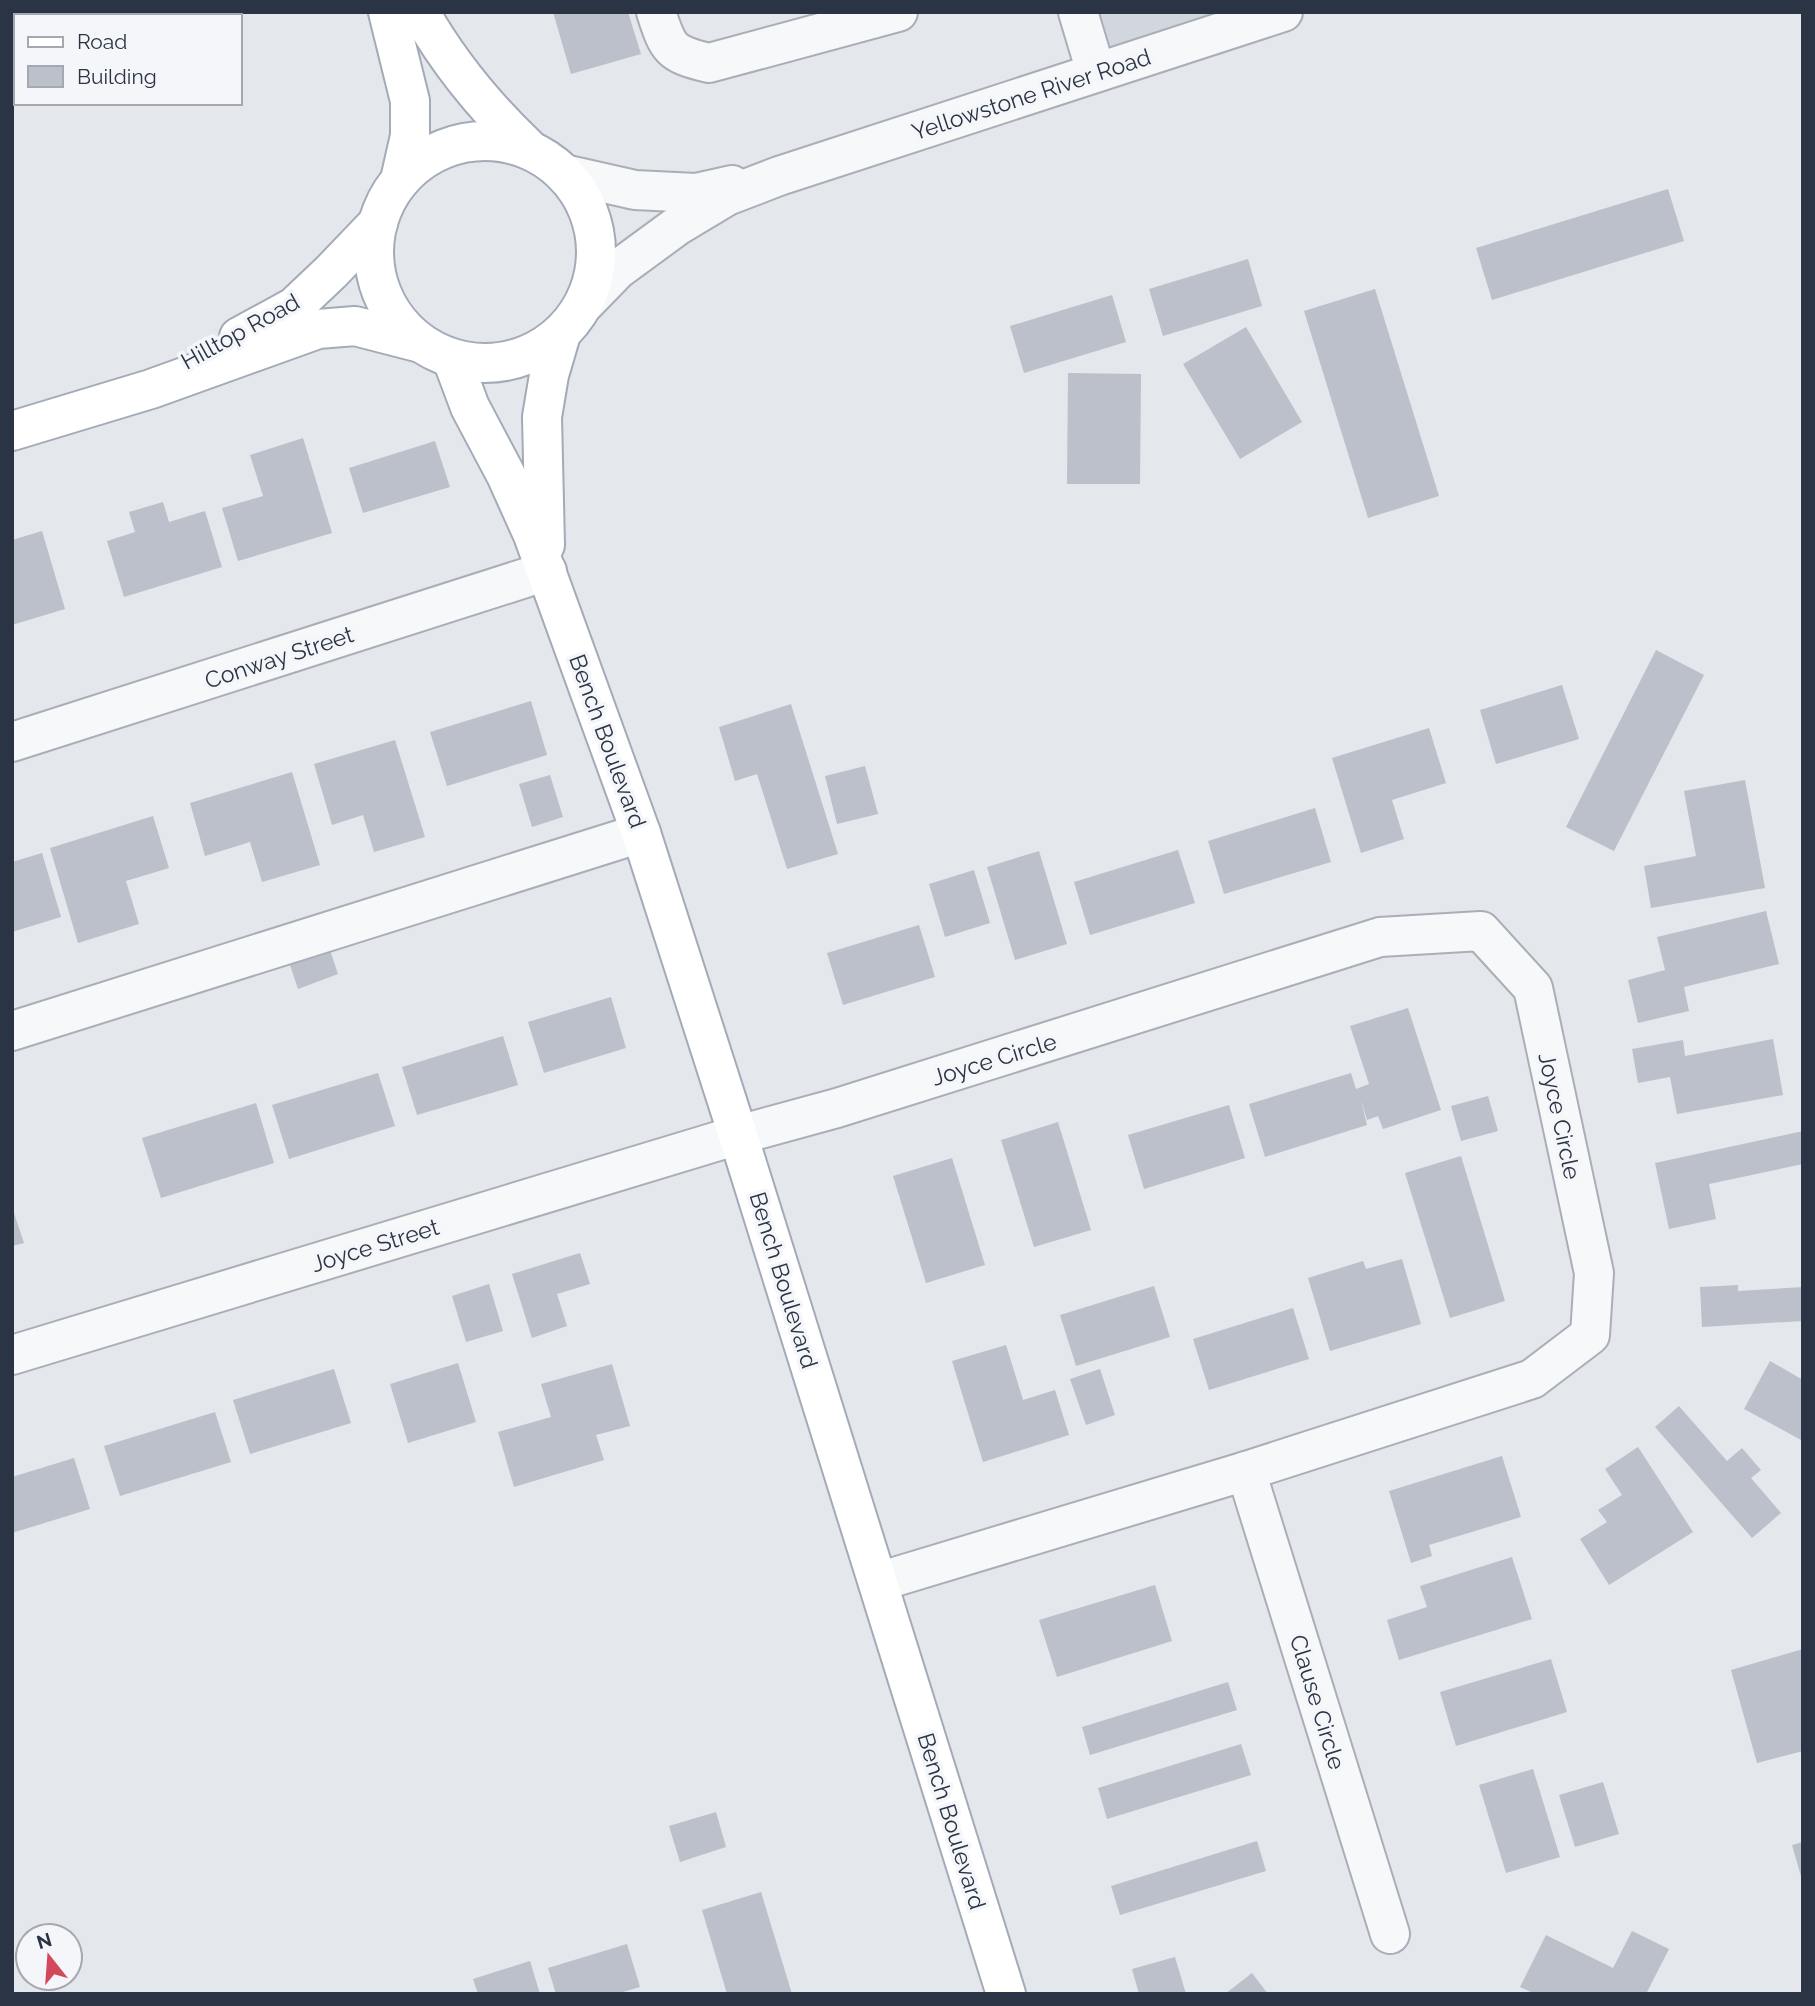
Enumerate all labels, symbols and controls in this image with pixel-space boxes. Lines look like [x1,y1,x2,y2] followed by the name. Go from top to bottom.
[14,14,242,105] legend
[77,29,127,54] text: Road
[908,43,1154,145] street label: Yellowstone River Road
[77,64,157,89] text: Building
[176,287,304,375] street label: Hilltop Road
[201,620,357,694] street label: Conway Street
[564,651,652,831] street label: Bench Boulevard
[928,1027,1060,1091] street label: Joyce Circle
[1533,1050,1587,1182] street label: Joyce Circle
[744,1189,824,1371] street label: Bench Boulevard
[308,1213,442,1277] street label: Joyce Street
[1285,1631,1351,1773] street label: Clause Circle
[912,1730,992,1912] street label: Bench Boulevard
[14,1922,84,1992] north arrow
[34,1928,54,1953] text: N

